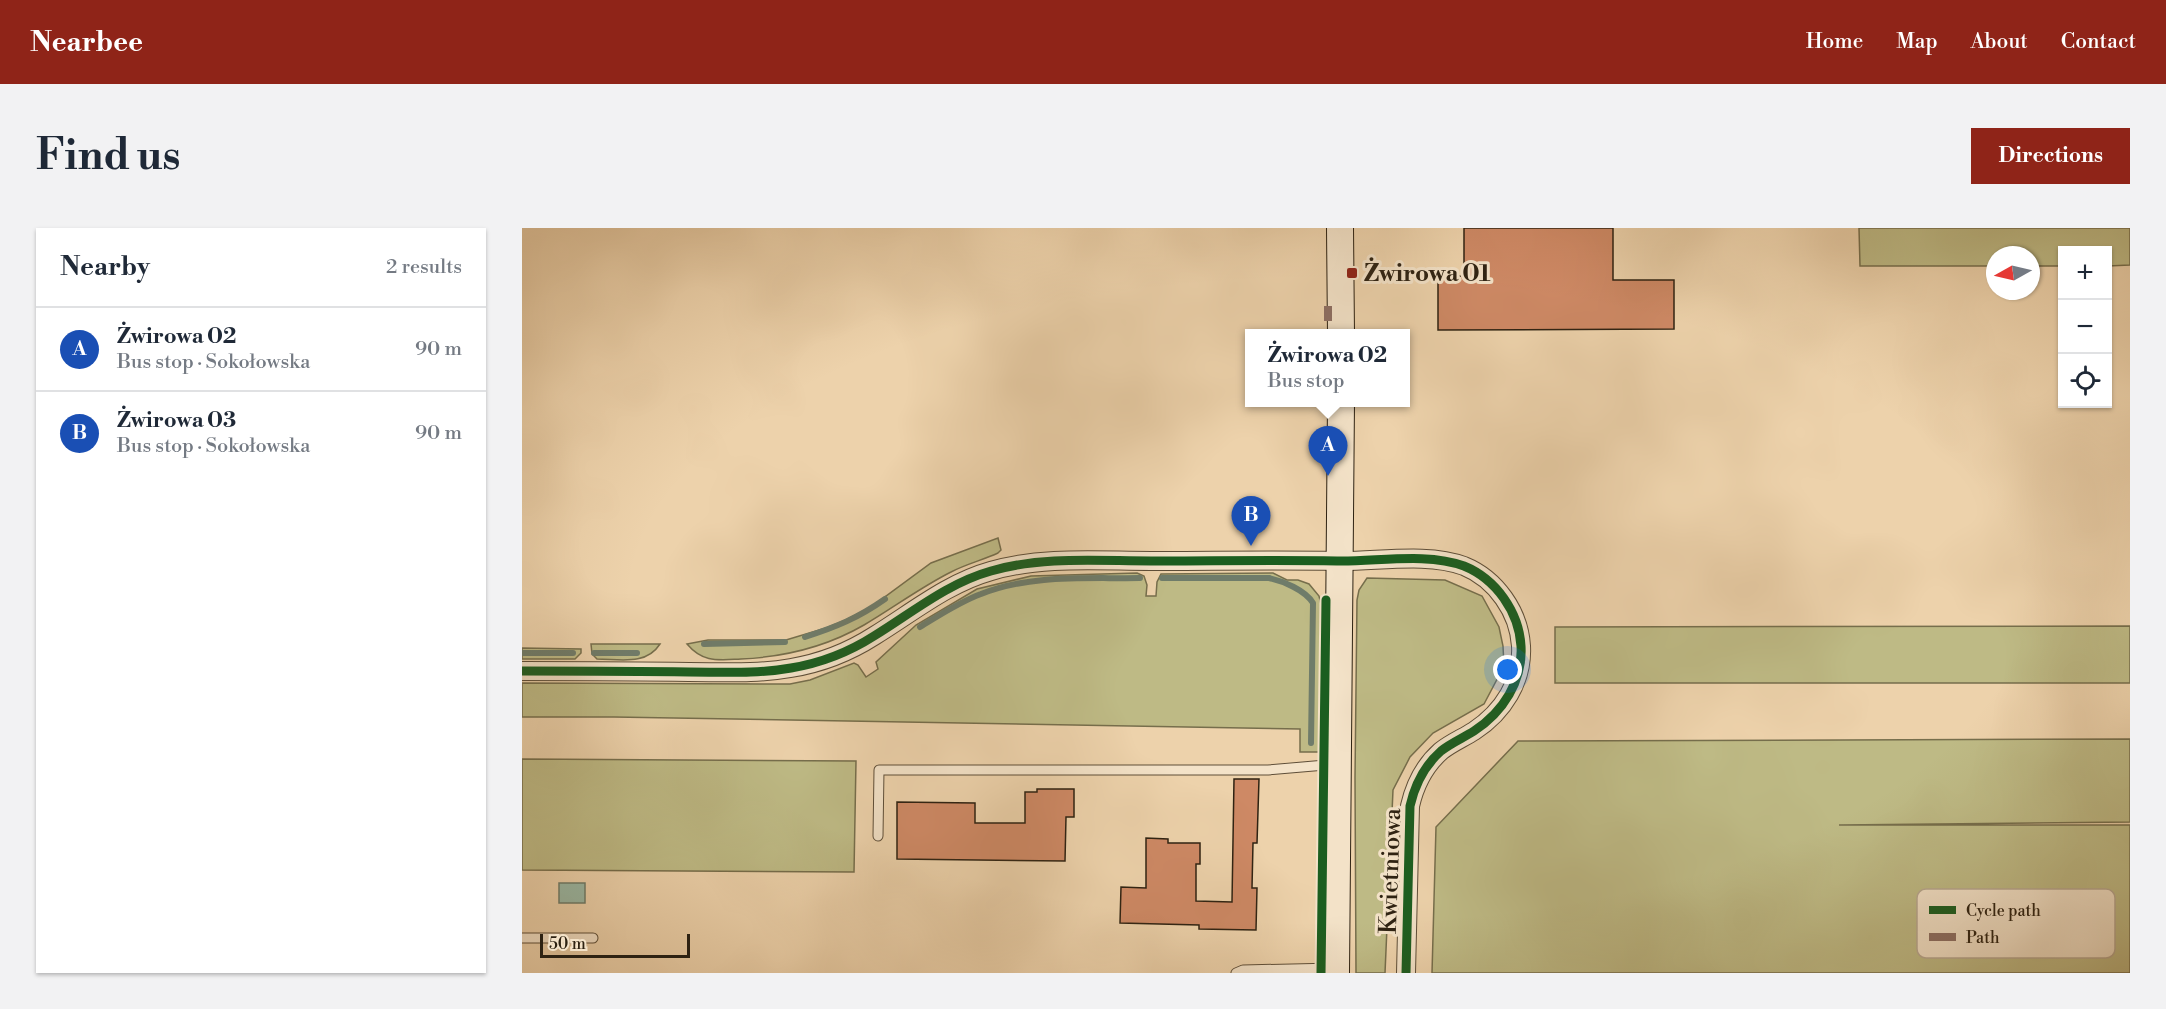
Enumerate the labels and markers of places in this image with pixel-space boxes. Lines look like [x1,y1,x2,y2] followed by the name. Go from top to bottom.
[1364,257,1491,289] place label: Żwirowa 01
[1345,266,1359,280] marker: Żwirowa 01
[1308,426,1348,476] pin: A
[1232,496,1270,546] pin: B

